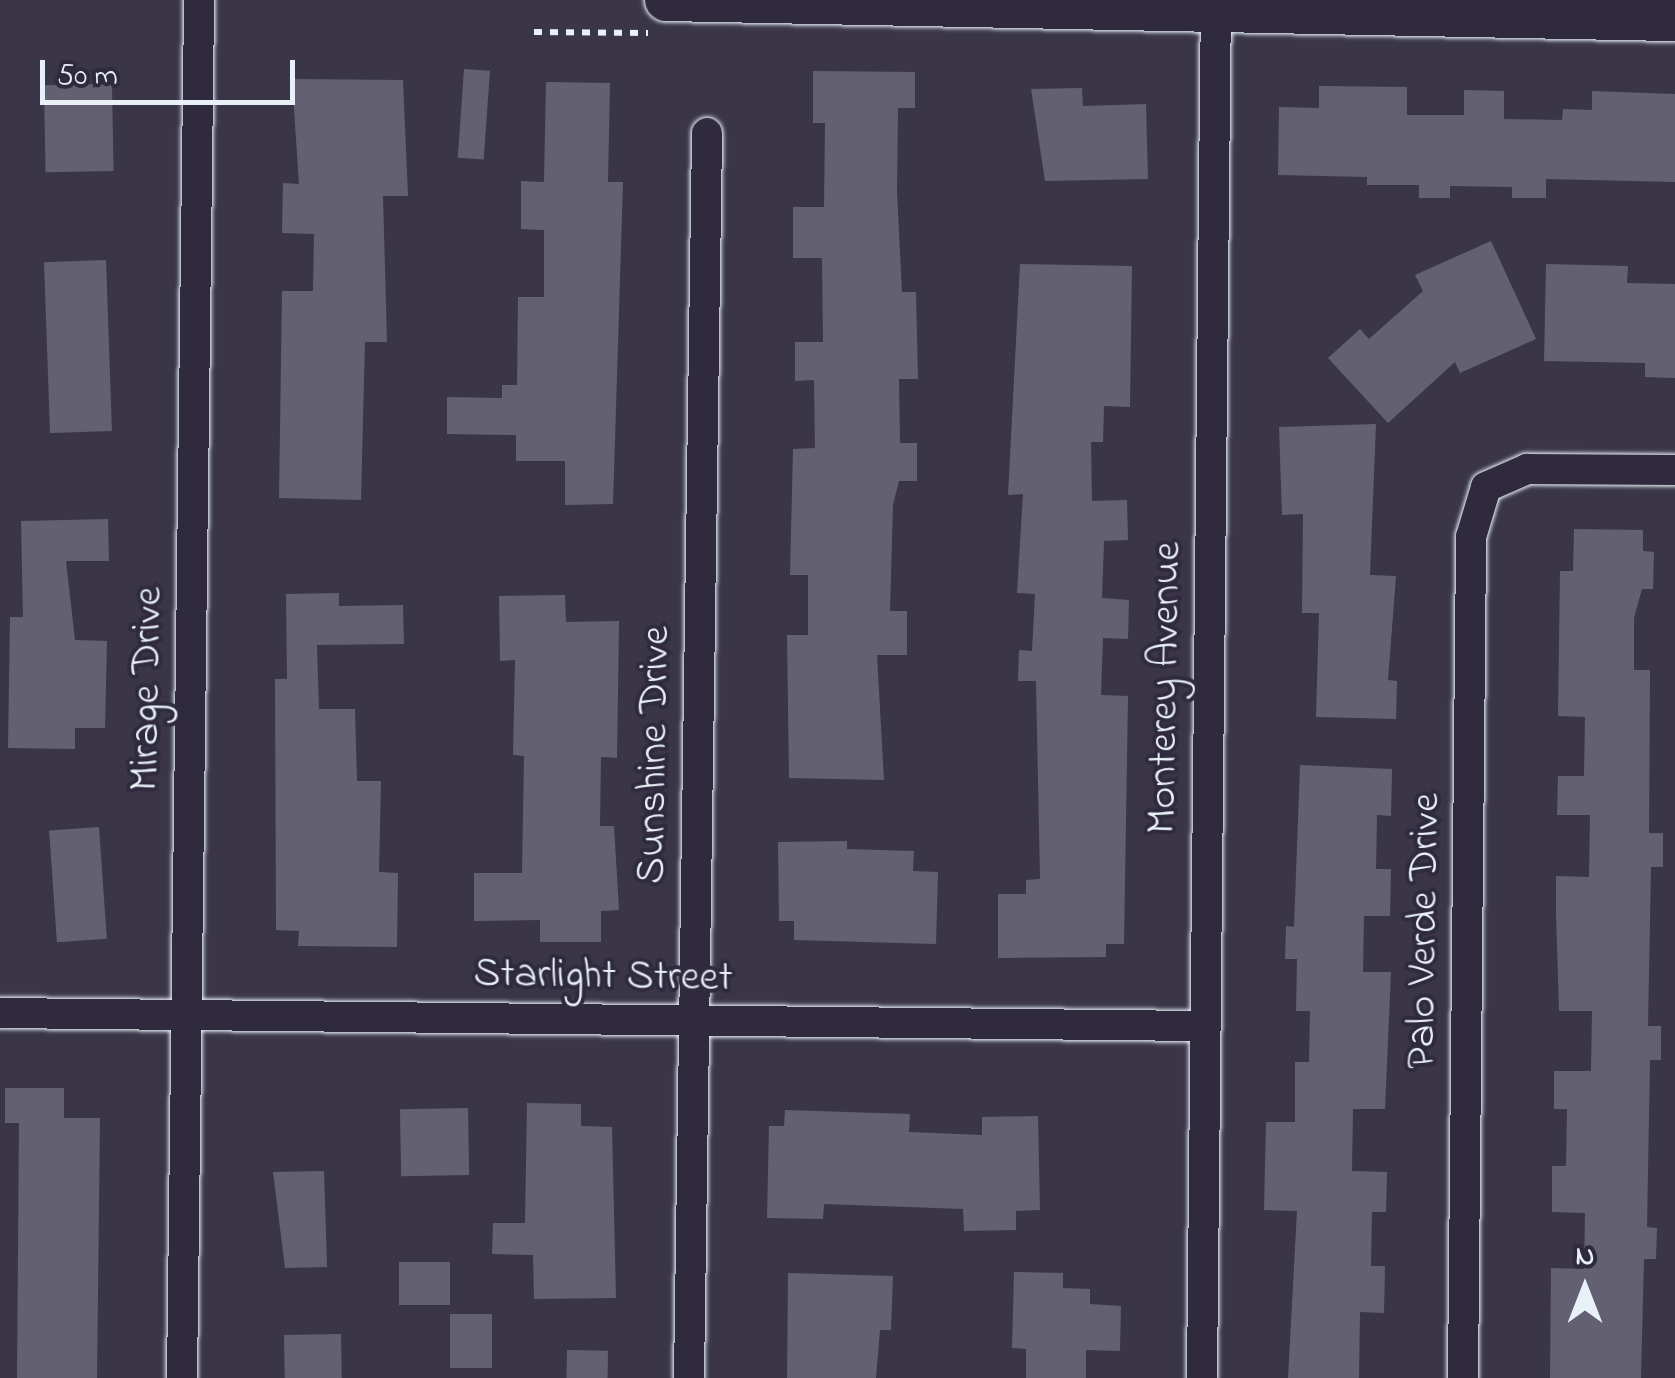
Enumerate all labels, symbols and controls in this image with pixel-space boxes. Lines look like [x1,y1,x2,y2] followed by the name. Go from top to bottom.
[45,40,300,102] scale bar
[57,55,118,99] text: 50 m
[1138,541,1194,835] street label: Monterey Avenue
[121,586,175,792] street label: Mirage Drive
[628,625,682,885] street label: Sunshine Drive
[1397,793,1453,1069] street label: Palo Verde Drive
[473,950,733,1004] street label: Starlight Street
[1576,1237,1594,1278] text: N
[1535,1238,1635,1338] north arrow

